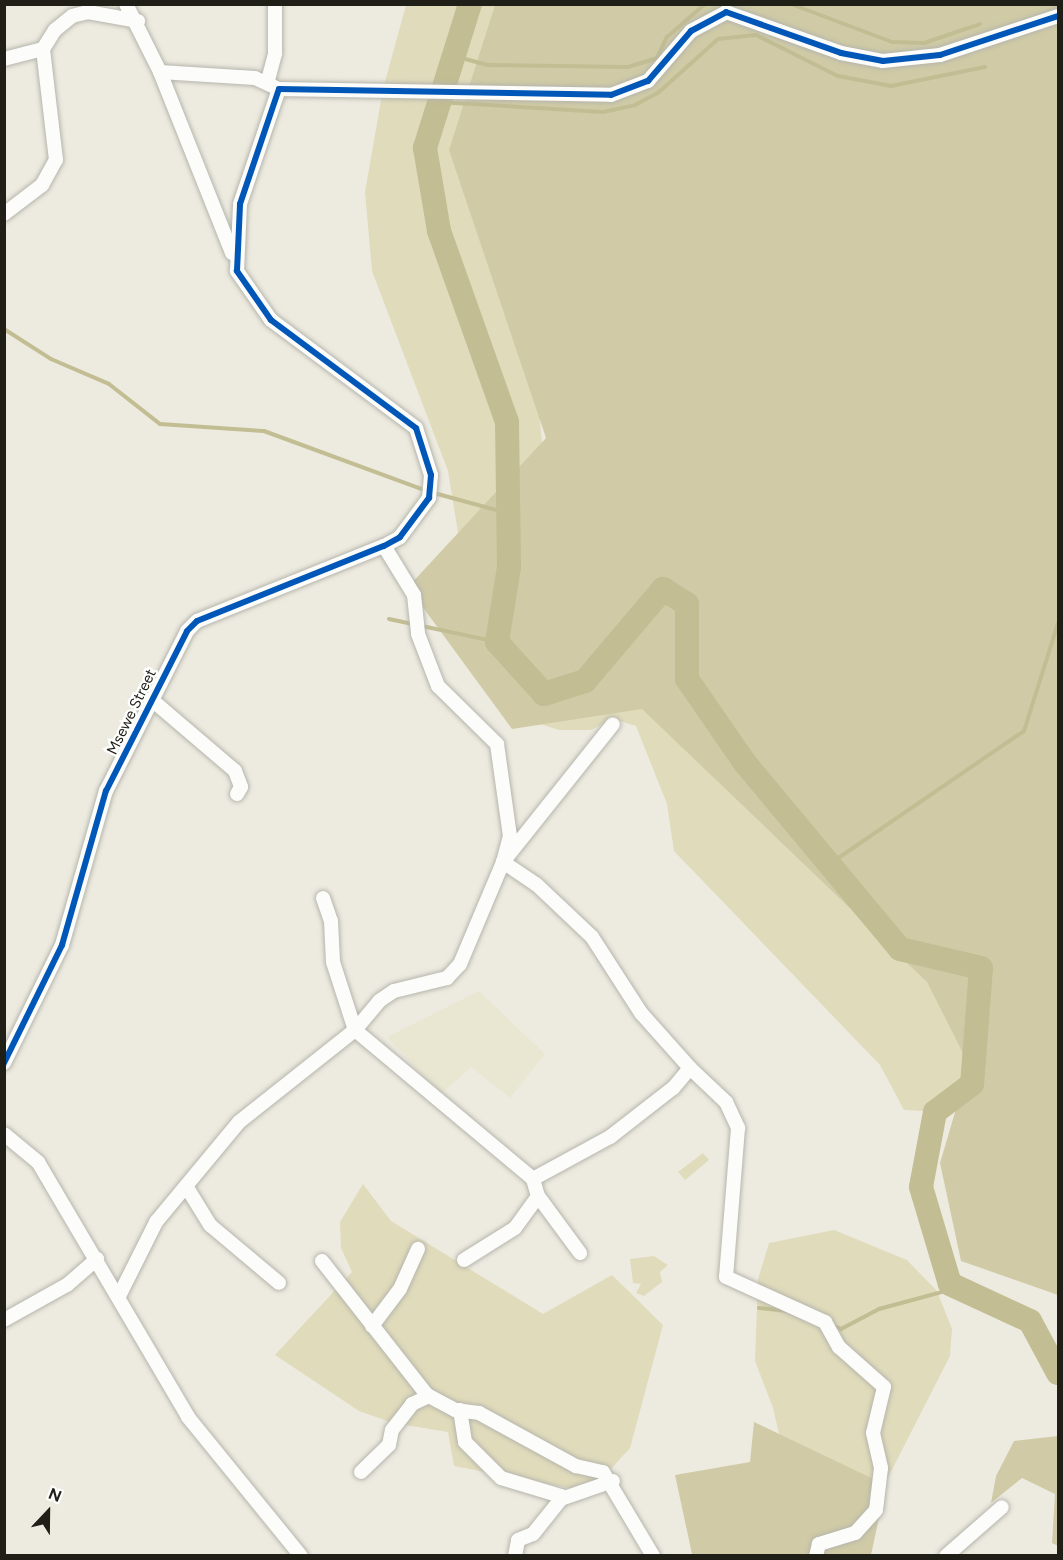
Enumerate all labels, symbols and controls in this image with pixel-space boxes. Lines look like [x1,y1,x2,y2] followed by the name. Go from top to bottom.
[103,666,161,758] street label: Msewe Street
[18,1482,78,1542] north arrow
[46,1484,64,1506] text: N

